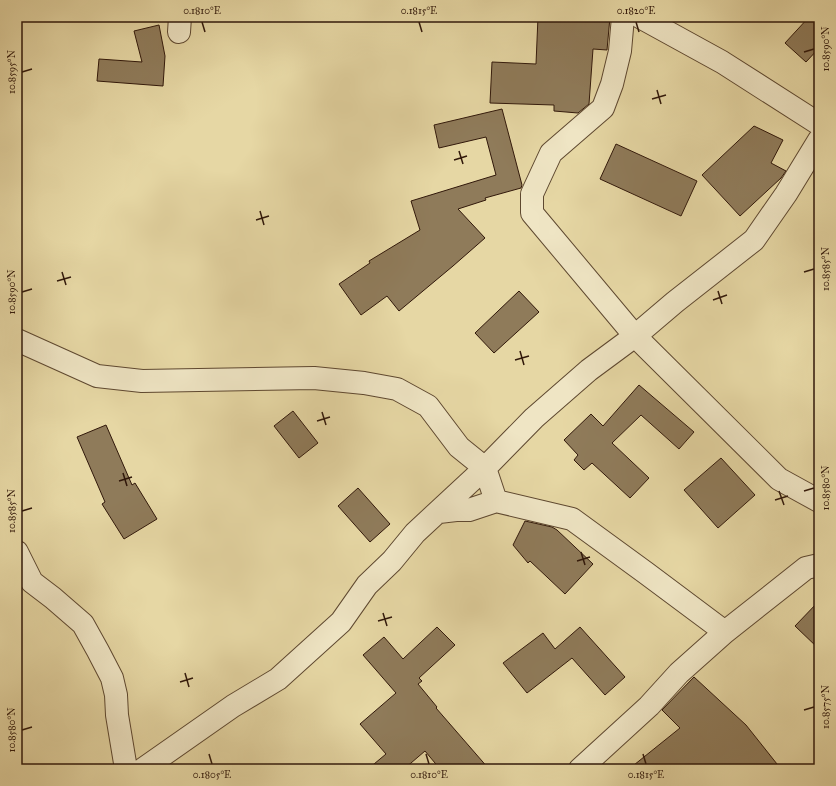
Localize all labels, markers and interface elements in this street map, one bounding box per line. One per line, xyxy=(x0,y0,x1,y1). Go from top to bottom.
text: 0.1810°E xyxy=(183,5,221,17)
text: 0.1815°E xyxy=(401,5,437,17)
text: 0.1820°E xyxy=(617,5,655,17)
text: 10.8590°N xyxy=(820,26,832,72)
text: 10.8595°N xyxy=(6,50,18,94)
text: 10.8585°N xyxy=(820,247,832,291)
text: 10.8590°N xyxy=(6,269,18,315)
text: 10.8580°N xyxy=(820,465,832,511)
text: 10.8585°N xyxy=(6,489,18,533)
text: 10.8575°N xyxy=(820,685,832,729)
text: 10.8580°N xyxy=(6,707,18,753)
text: 0.1805°E xyxy=(193,769,231,781)
text: 0.1810°E xyxy=(410,769,448,781)
text: 0.1815°E xyxy=(628,769,664,781)

